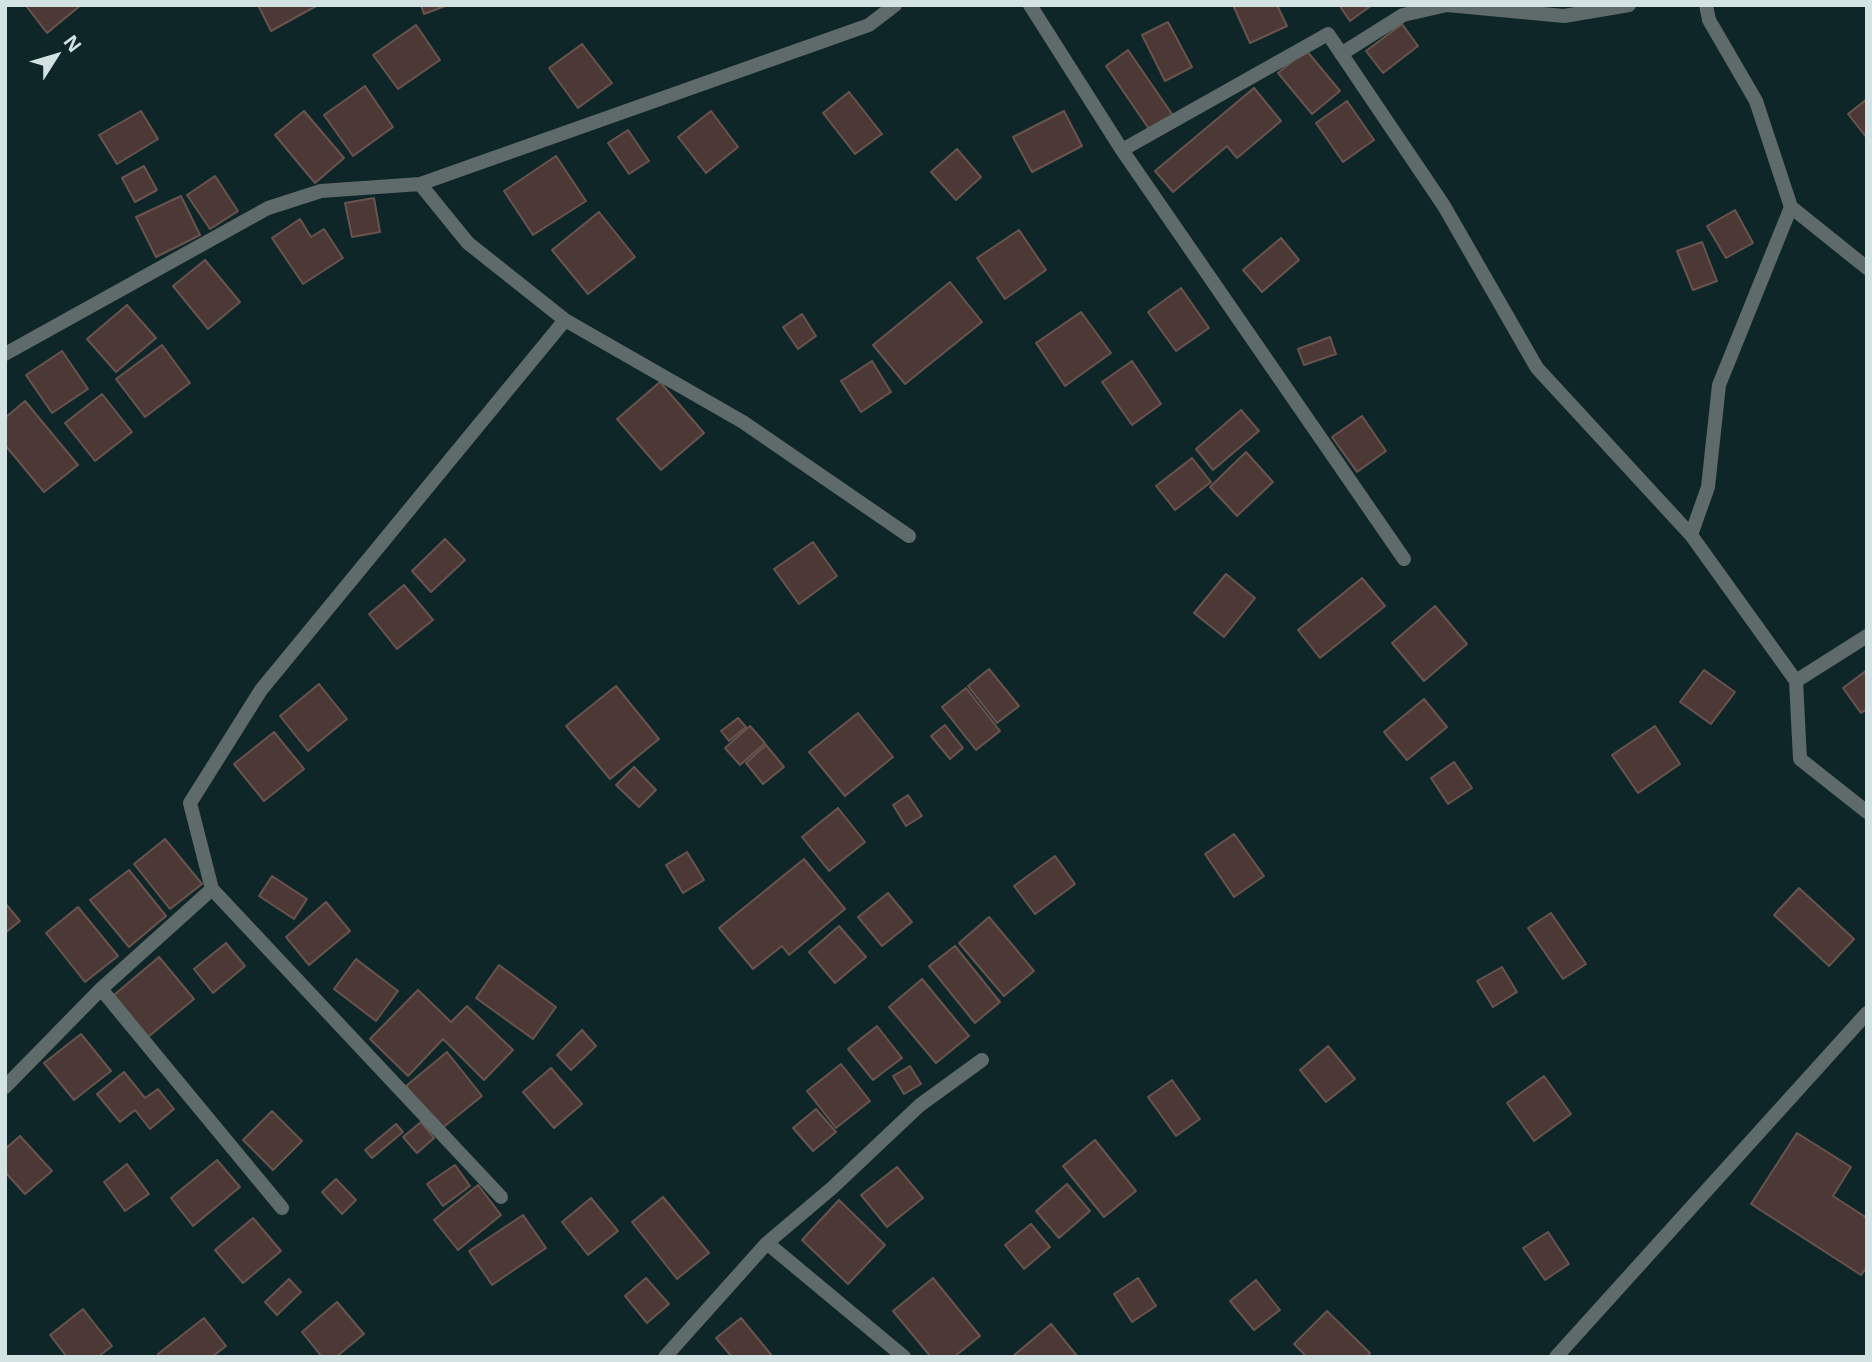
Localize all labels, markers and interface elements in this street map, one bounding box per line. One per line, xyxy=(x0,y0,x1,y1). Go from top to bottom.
north arrow xyxy=(21,21,91,91)
text: N xyxy=(58,29,88,57)

